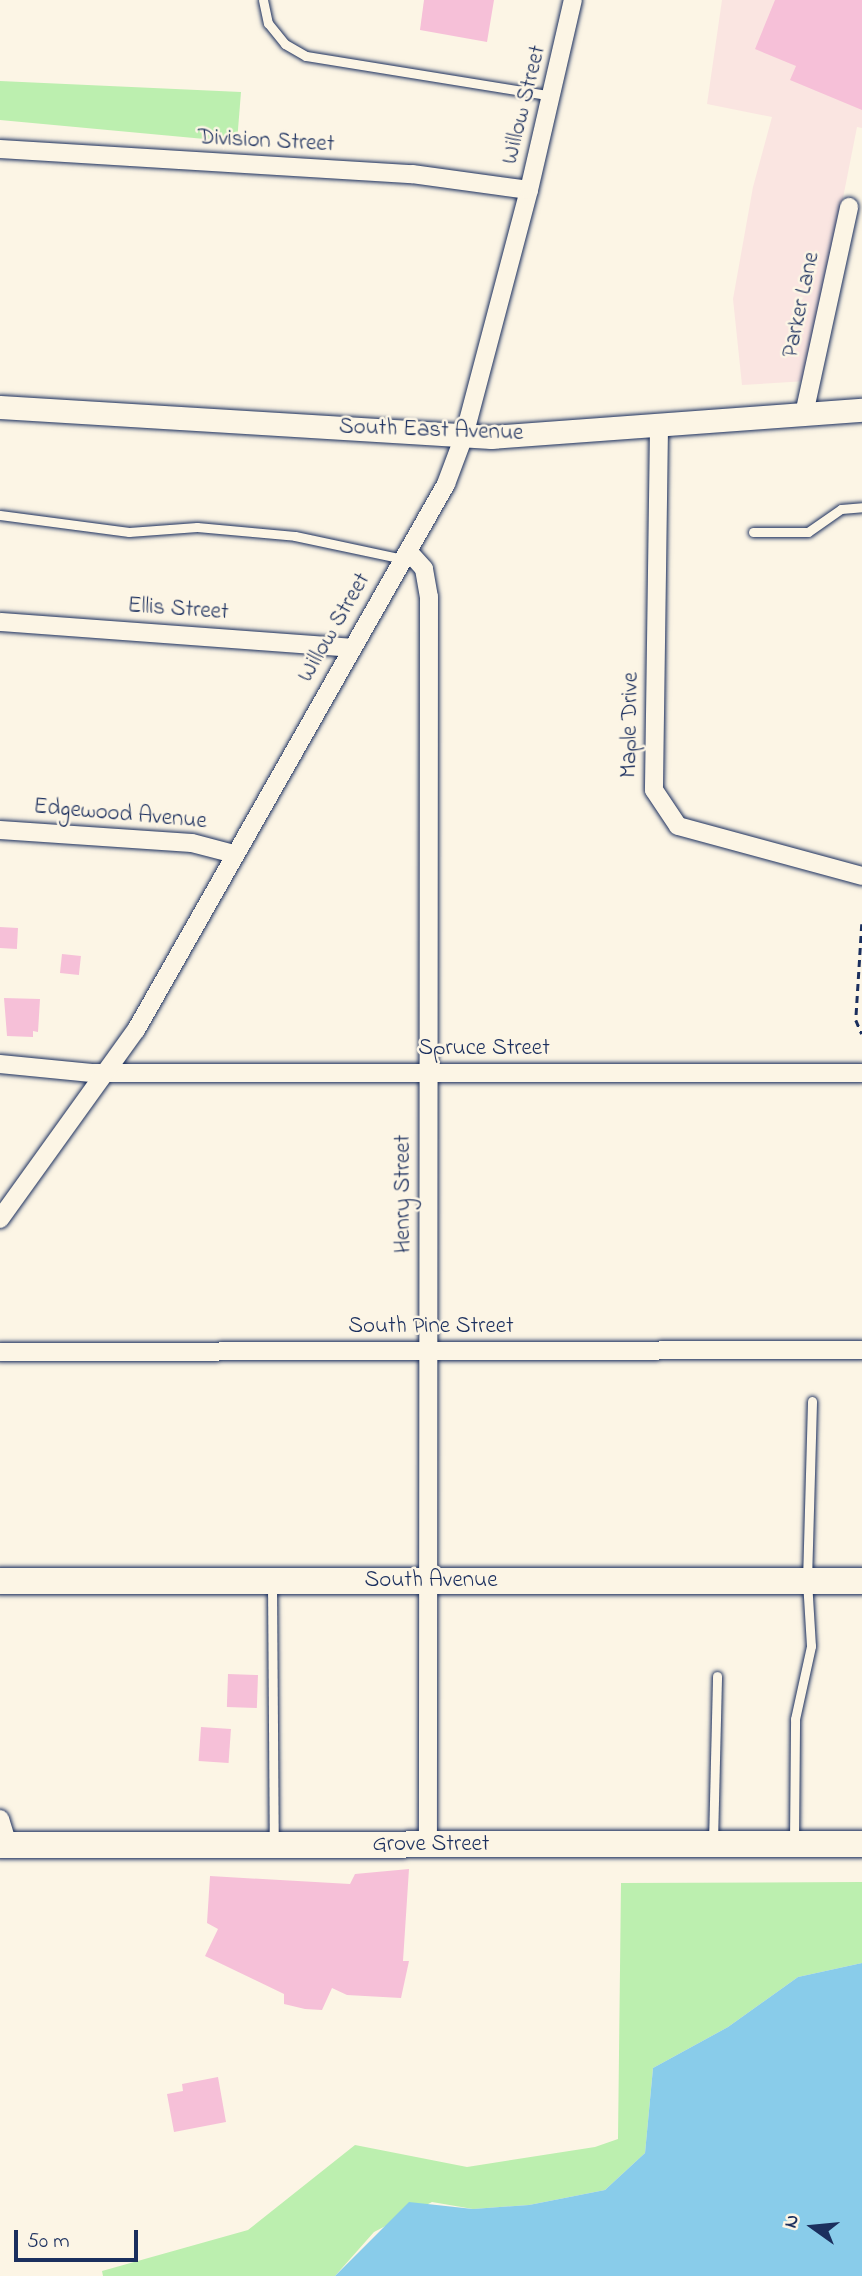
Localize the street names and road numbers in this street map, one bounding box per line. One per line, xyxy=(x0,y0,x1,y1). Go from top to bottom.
street label: Willow Street xyxy=(497,43,553,167)
street label: Division Street xyxy=(197,125,335,159)
street label: Parker Lane xyxy=(777,250,827,360)
street label: South East Avenue xyxy=(338,414,524,448)
street label: Willow Street xyxy=(293,568,377,688)
street label: Ellis Street xyxy=(127,593,229,627)
street label: Maple Drive xyxy=(616,672,646,778)
street label: Edgewood Avenue xyxy=(32,794,208,836)
street label: Spruce Street xyxy=(418,1035,550,1063)
street label: Henry Street xyxy=(390,1135,418,1253)
street label: South Pine Street xyxy=(348,1313,514,1341)
street label: South Avenue xyxy=(365,1567,497,1595)
street label: Grove Street xyxy=(372,1831,490,1859)

